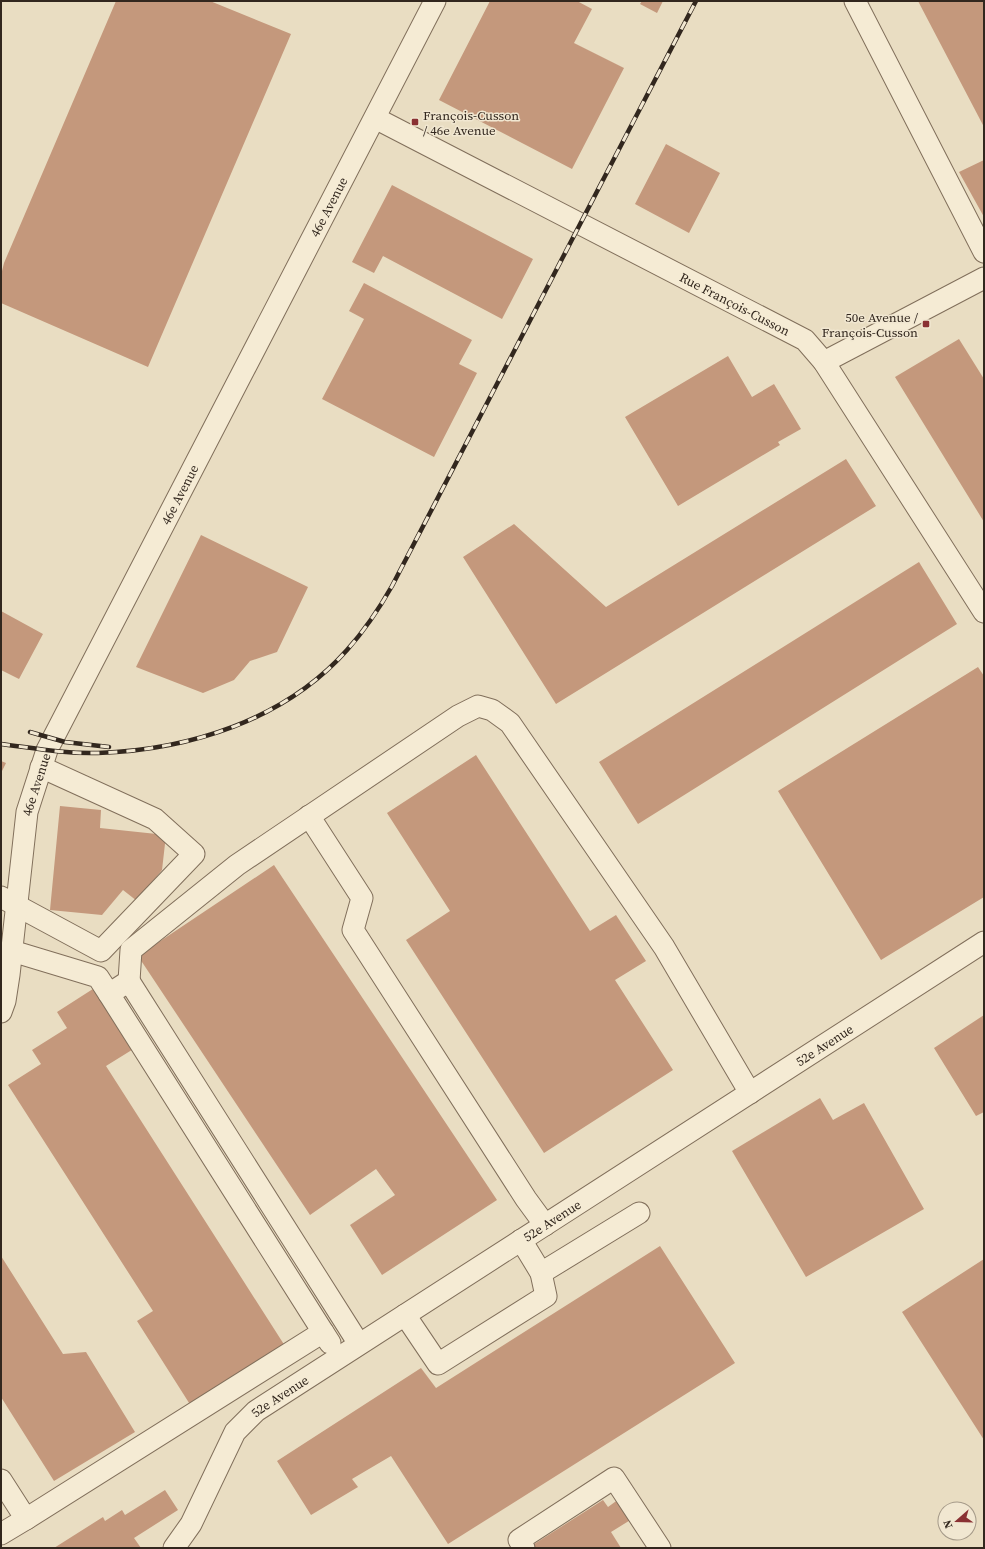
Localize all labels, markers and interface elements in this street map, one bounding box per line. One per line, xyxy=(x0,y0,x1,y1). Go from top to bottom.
place label: François-Cusson / 46e Avenue xyxy=(423,107,519,139)
marker: François-Cusson / 46e Avenue xyxy=(410,117,420,127)
street label: 46e Avenue xyxy=(306,173,351,240)
street label: Rue François-Cusson xyxy=(677,268,793,339)
place label: 50e Avenue / François-Cusson xyxy=(822,309,919,341)
marker: 50e Avenue / François-Cusson xyxy=(921,319,931,329)
street label: 46e Avenue xyxy=(157,461,202,527)
street label: 46e Avenue xyxy=(18,750,54,817)
street label: 52e Avenue xyxy=(792,1020,857,1070)
street label: 52e Avenue xyxy=(520,1195,584,1245)
street label: 52e Avenue xyxy=(247,1371,312,1420)
north arrow xyxy=(937,1501,977,1541)
text: N xyxy=(940,1518,956,1531)

